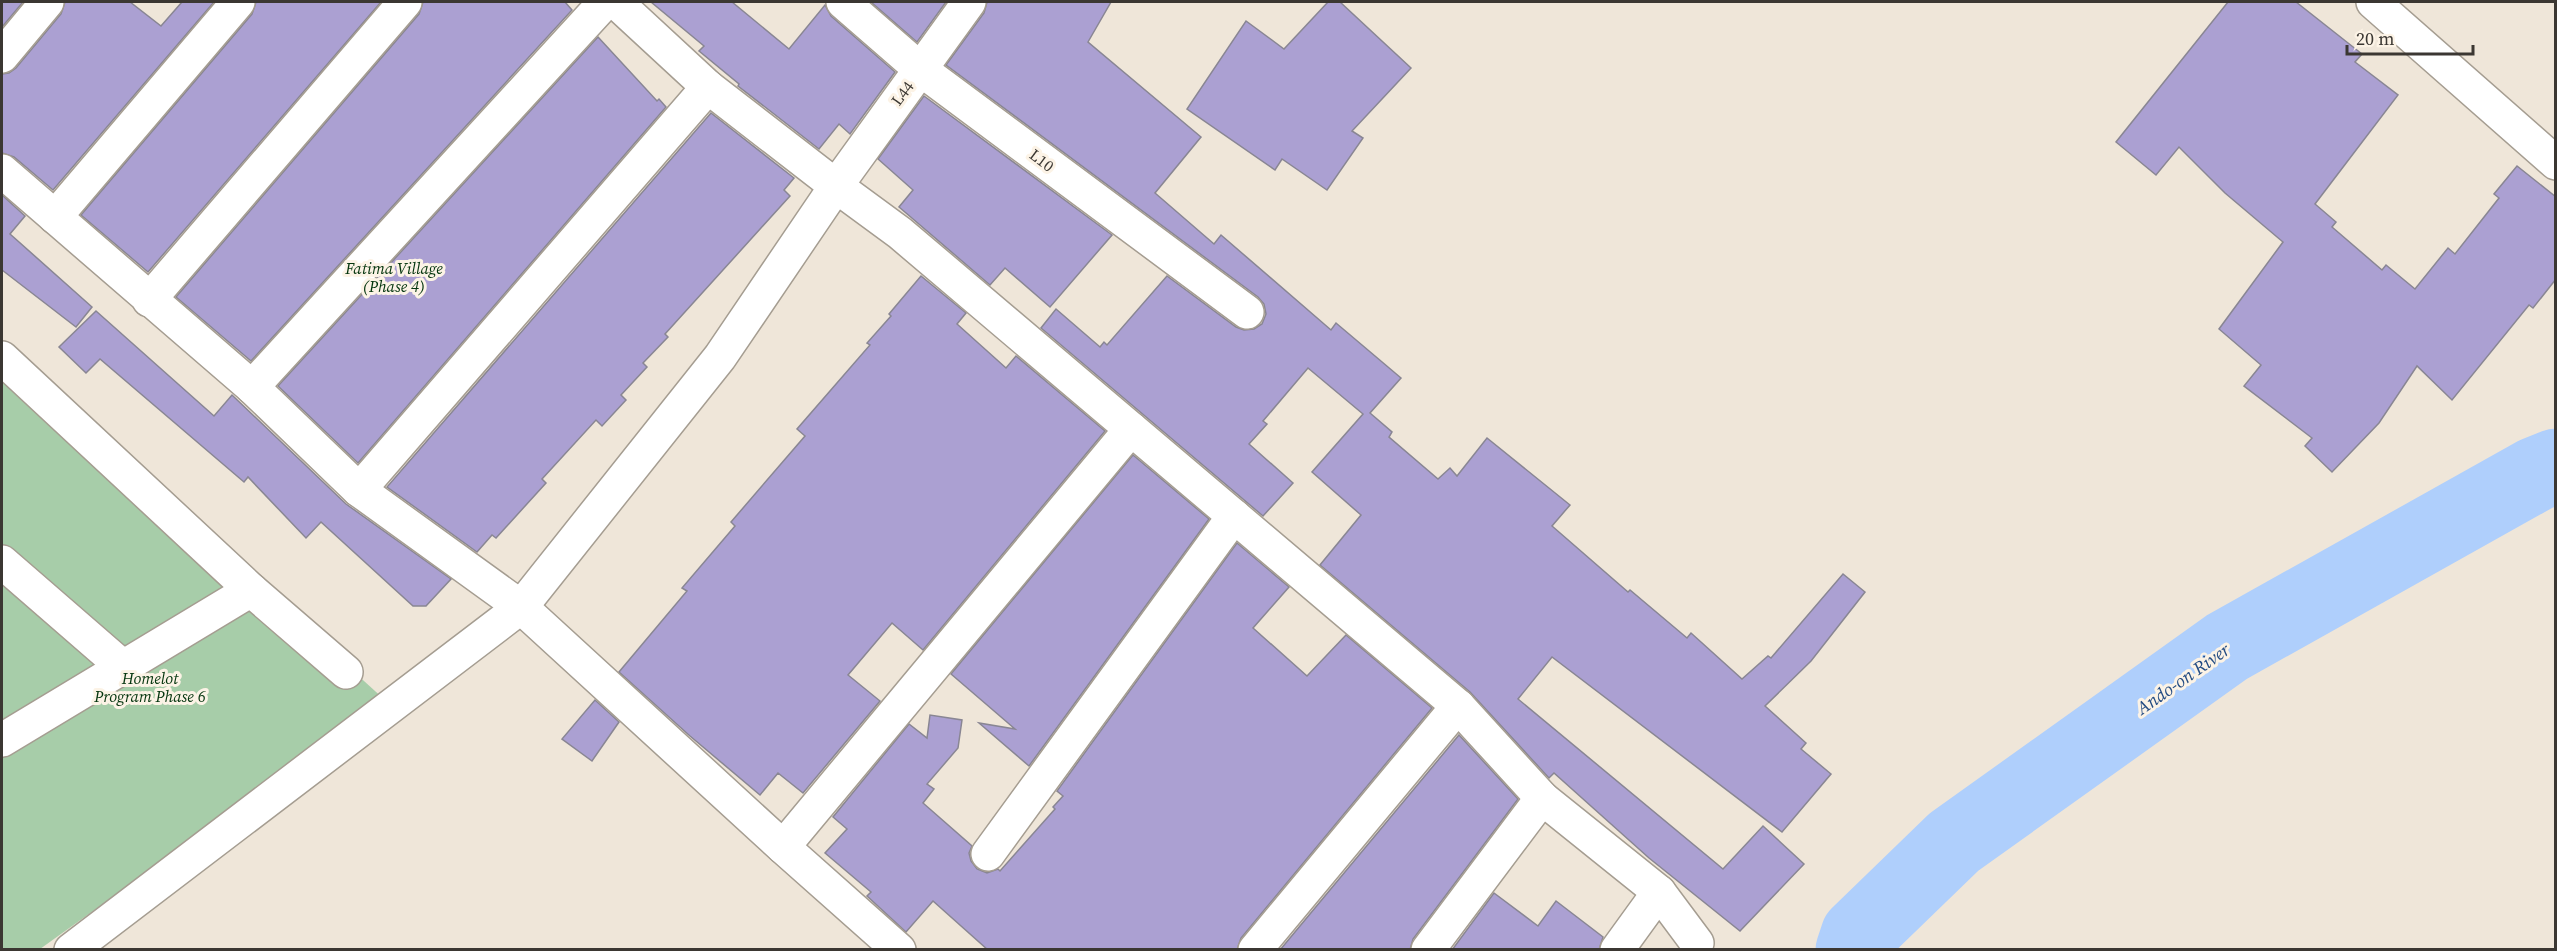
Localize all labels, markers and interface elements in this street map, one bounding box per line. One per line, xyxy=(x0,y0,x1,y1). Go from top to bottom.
scale bar xyxy=(2347,18,2473,56)
text: 20 m xyxy=(2356,26,2394,51)
street label: L44 xyxy=(886,76,918,110)
street label: L10 xyxy=(1025,144,1059,176)
park label: Fatima Village (Phase 4) xyxy=(344,257,443,297)
water label: Ando-on River xyxy=(2130,637,2235,721)
park label: Homelot Program Phase 6 xyxy=(93,667,207,707)

